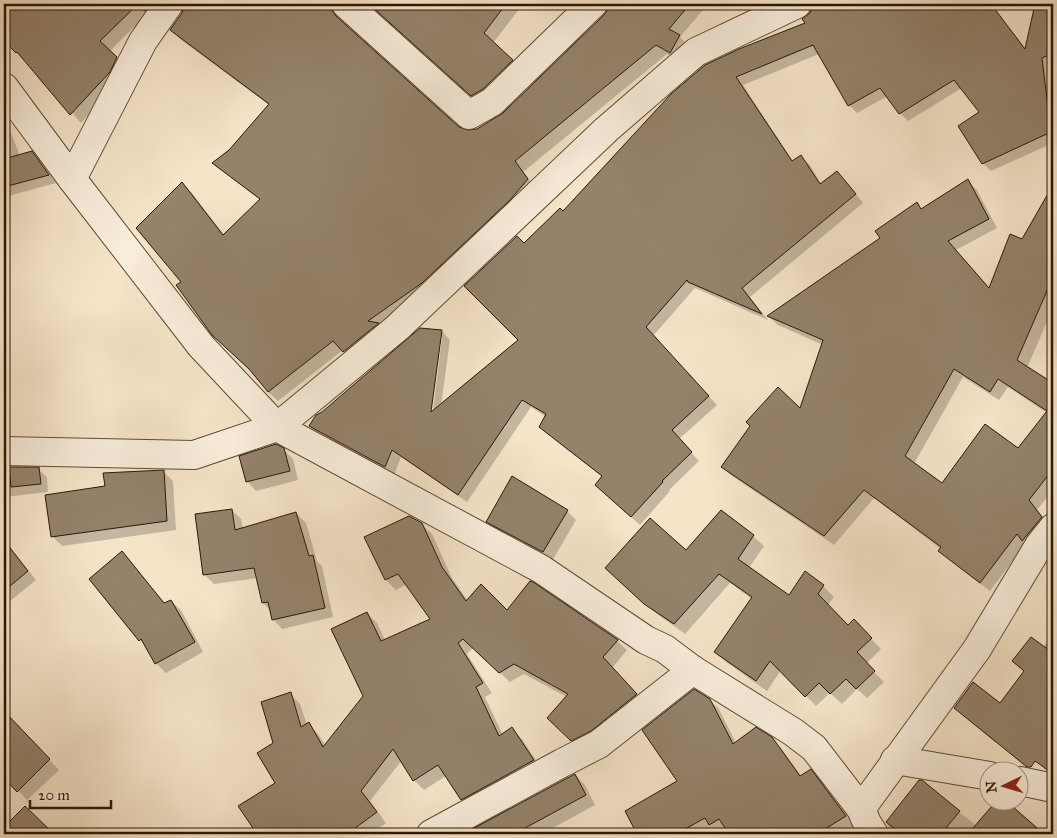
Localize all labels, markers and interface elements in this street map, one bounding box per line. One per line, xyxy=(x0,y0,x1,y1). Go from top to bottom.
north arrow xyxy=(980,760,1030,810)
scale bar xyxy=(30,778,111,810)
text: N xyxy=(983,780,1001,794)
text: 20 m xyxy=(38,786,70,804)

